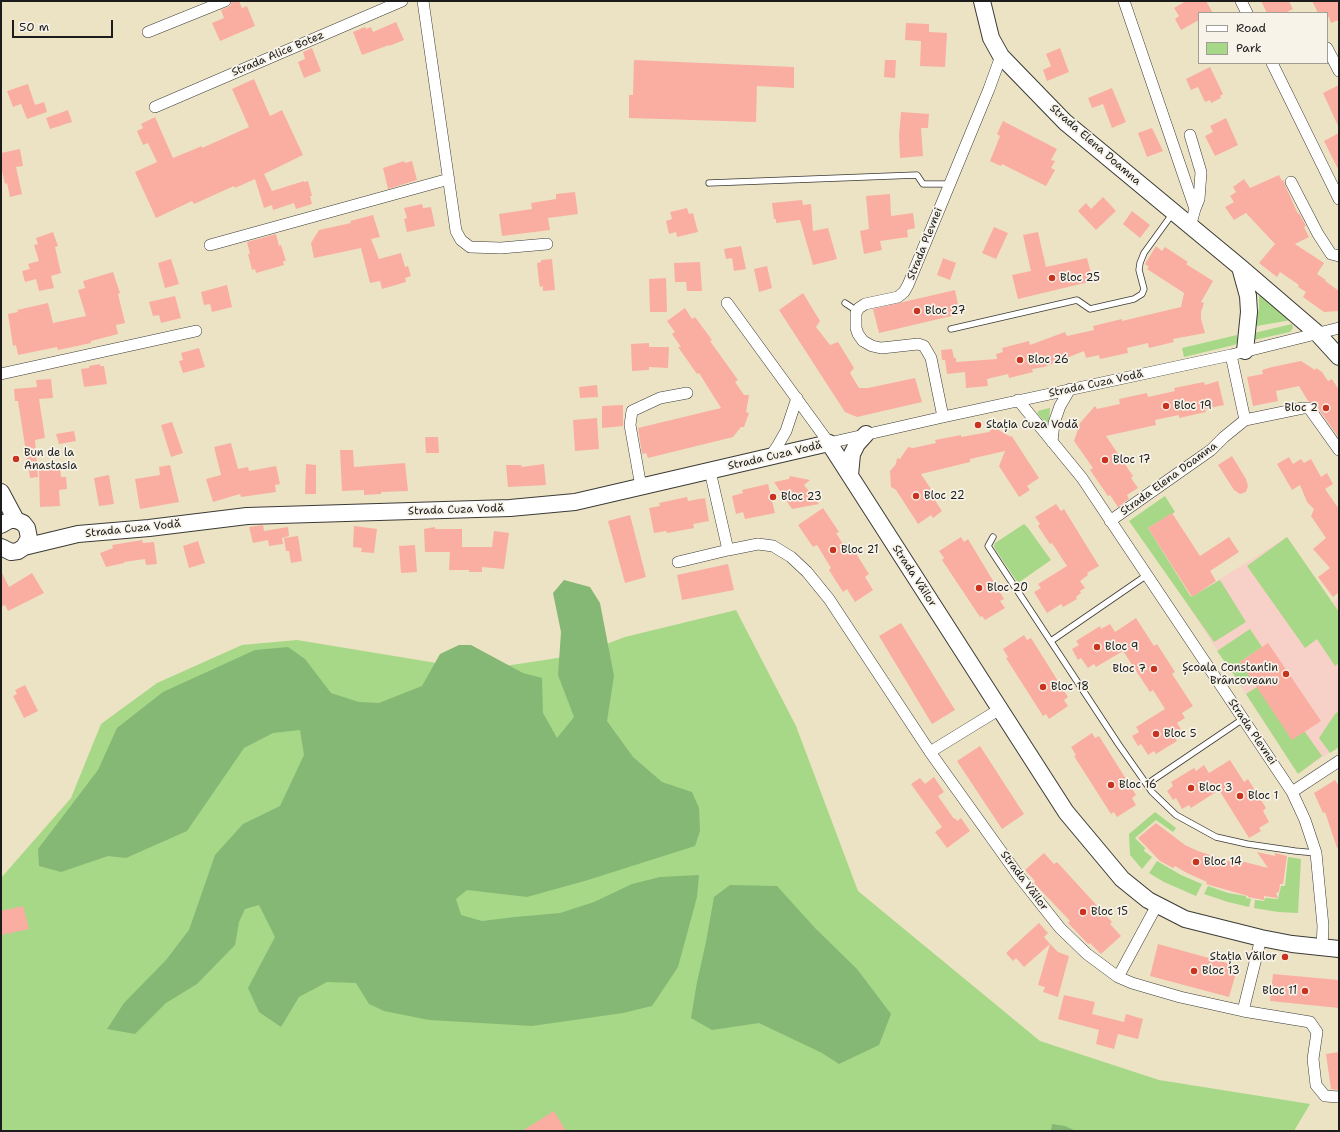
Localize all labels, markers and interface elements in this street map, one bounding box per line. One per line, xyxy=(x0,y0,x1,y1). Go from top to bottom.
scale bar xyxy=(14,12,115,38)
legend xyxy=(1198,12,1328,64)
text: 50 m xyxy=(19,19,49,35)
text: Road xyxy=(1236,20,1266,36)
street label: Strada Alice Botez xyxy=(230,29,326,79)
text: Park xyxy=(1236,40,1262,56)
street label: Strada Elena Doamna xyxy=(1047,102,1143,188)
street label: Strada Plevnei xyxy=(904,206,946,282)
place label: Bloc 25 xyxy=(1060,271,1100,285)
marker: Bloc 25 xyxy=(1047,273,1057,283)
place label: Bloc 27 xyxy=(925,304,965,318)
marker: Bloc 27 xyxy=(912,306,922,316)
place label: Bloc 26 xyxy=(1028,353,1069,367)
marker: Bloc 26 xyxy=(1015,355,1025,365)
street label: Strada Cuza Vodă xyxy=(1048,368,1144,400)
place label: Bloc 19 xyxy=(1174,399,1212,413)
marker: Bloc 19 xyxy=(1161,401,1171,411)
place label: Bloc 2 xyxy=(1284,401,1318,415)
marker: Bloc 2 xyxy=(1321,403,1331,413)
place label: Stația Cuza Vodă xyxy=(986,418,1078,432)
marker: Stația Cuza Vodă xyxy=(973,420,983,430)
street label: Strada Cuza Vodă xyxy=(727,439,823,473)
street label: Strada Elena Doamna xyxy=(1118,439,1220,519)
place label: Bun de la Anastasia xyxy=(24,446,77,472)
place label: Bloc 17 xyxy=(1113,453,1151,467)
marker: Bun de la Anastasia xyxy=(11,454,21,464)
marker: Bloc 17 xyxy=(1100,455,1110,465)
place label: Bloc 22 xyxy=(924,489,965,503)
place label: Bloc 23 xyxy=(781,490,822,504)
marker: Bloc 22 xyxy=(911,491,921,501)
marker: Bloc 23 xyxy=(768,492,778,502)
street label: Strada Cuza Vodă xyxy=(408,502,504,518)
street label: Strada Cuza Vodă xyxy=(85,517,181,541)
place label: Bloc 21 xyxy=(841,543,879,557)
street label: Strada Văilor xyxy=(889,543,939,609)
marker: Bloc 21 xyxy=(828,545,838,555)
place label: Bloc 20 xyxy=(987,581,1028,595)
marker: Bloc 20 xyxy=(974,583,984,593)
place label: Bloc 9 xyxy=(1105,640,1139,654)
marker: Bloc 9 xyxy=(1092,642,1102,652)
place label: Școala Constantin Brâncoveanu xyxy=(1182,661,1278,687)
place label: Bloc 7 xyxy=(1112,662,1146,676)
marker: Bloc 7 xyxy=(1149,664,1159,674)
marker: Școala Constantin Brâncoveanu xyxy=(1281,669,1291,679)
place label: Bloc 18 xyxy=(1051,680,1089,694)
marker: Bloc 18 xyxy=(1038,682,1048,692)
street label: Strada Plevnei xyxy=(1225,696,1279,768)
place label: Bloc 5 xyxy=(1164,727,1197,741)
marker: Bloc 5 xyxy=(1151,729,1161,739)
place label: Bloc 16 xyxy=(1119,778,1157,792)
marker: Bloc 16 xyxy=(1106,780,1116,790)
place label: Bloc 3 xyxy=(1199,781,1233,795)
marker: Bloc 3 xyxy=(1186,783,1196,793)
place label: Bloc 1 xyxy=(1248,789,1278,803)
marker: Bloc 1 xyxy=(1235,791,1245,801)
street label: Strada Văilor xyxy=(997,849,1051,913)
place label: Bloc 14 xyxy=(1204,855,1242,869)
marker: Bloc 14 xyxy=(1191,857,1201,867)
place label: Bloc 15 xyxy=(1091,905,1128,919)
marker: Bloc 15 xyxy=(1078,907,1088,917)
place label: Stația Văilor xyxy=(1210,950,1277,964)
marker: Stația Văilor xyxy=(1280,952,1290,962)
place label: Bloc 13 xyxy=(1202,964,1240,978)
marker: Bloc 13 xyxy=(1189,966,1199,976)
place label: Bloc 11 xyxy=(1262,984,1297,998)
marker: Bloc 11 xyxy=(1300,986,1310,996)

